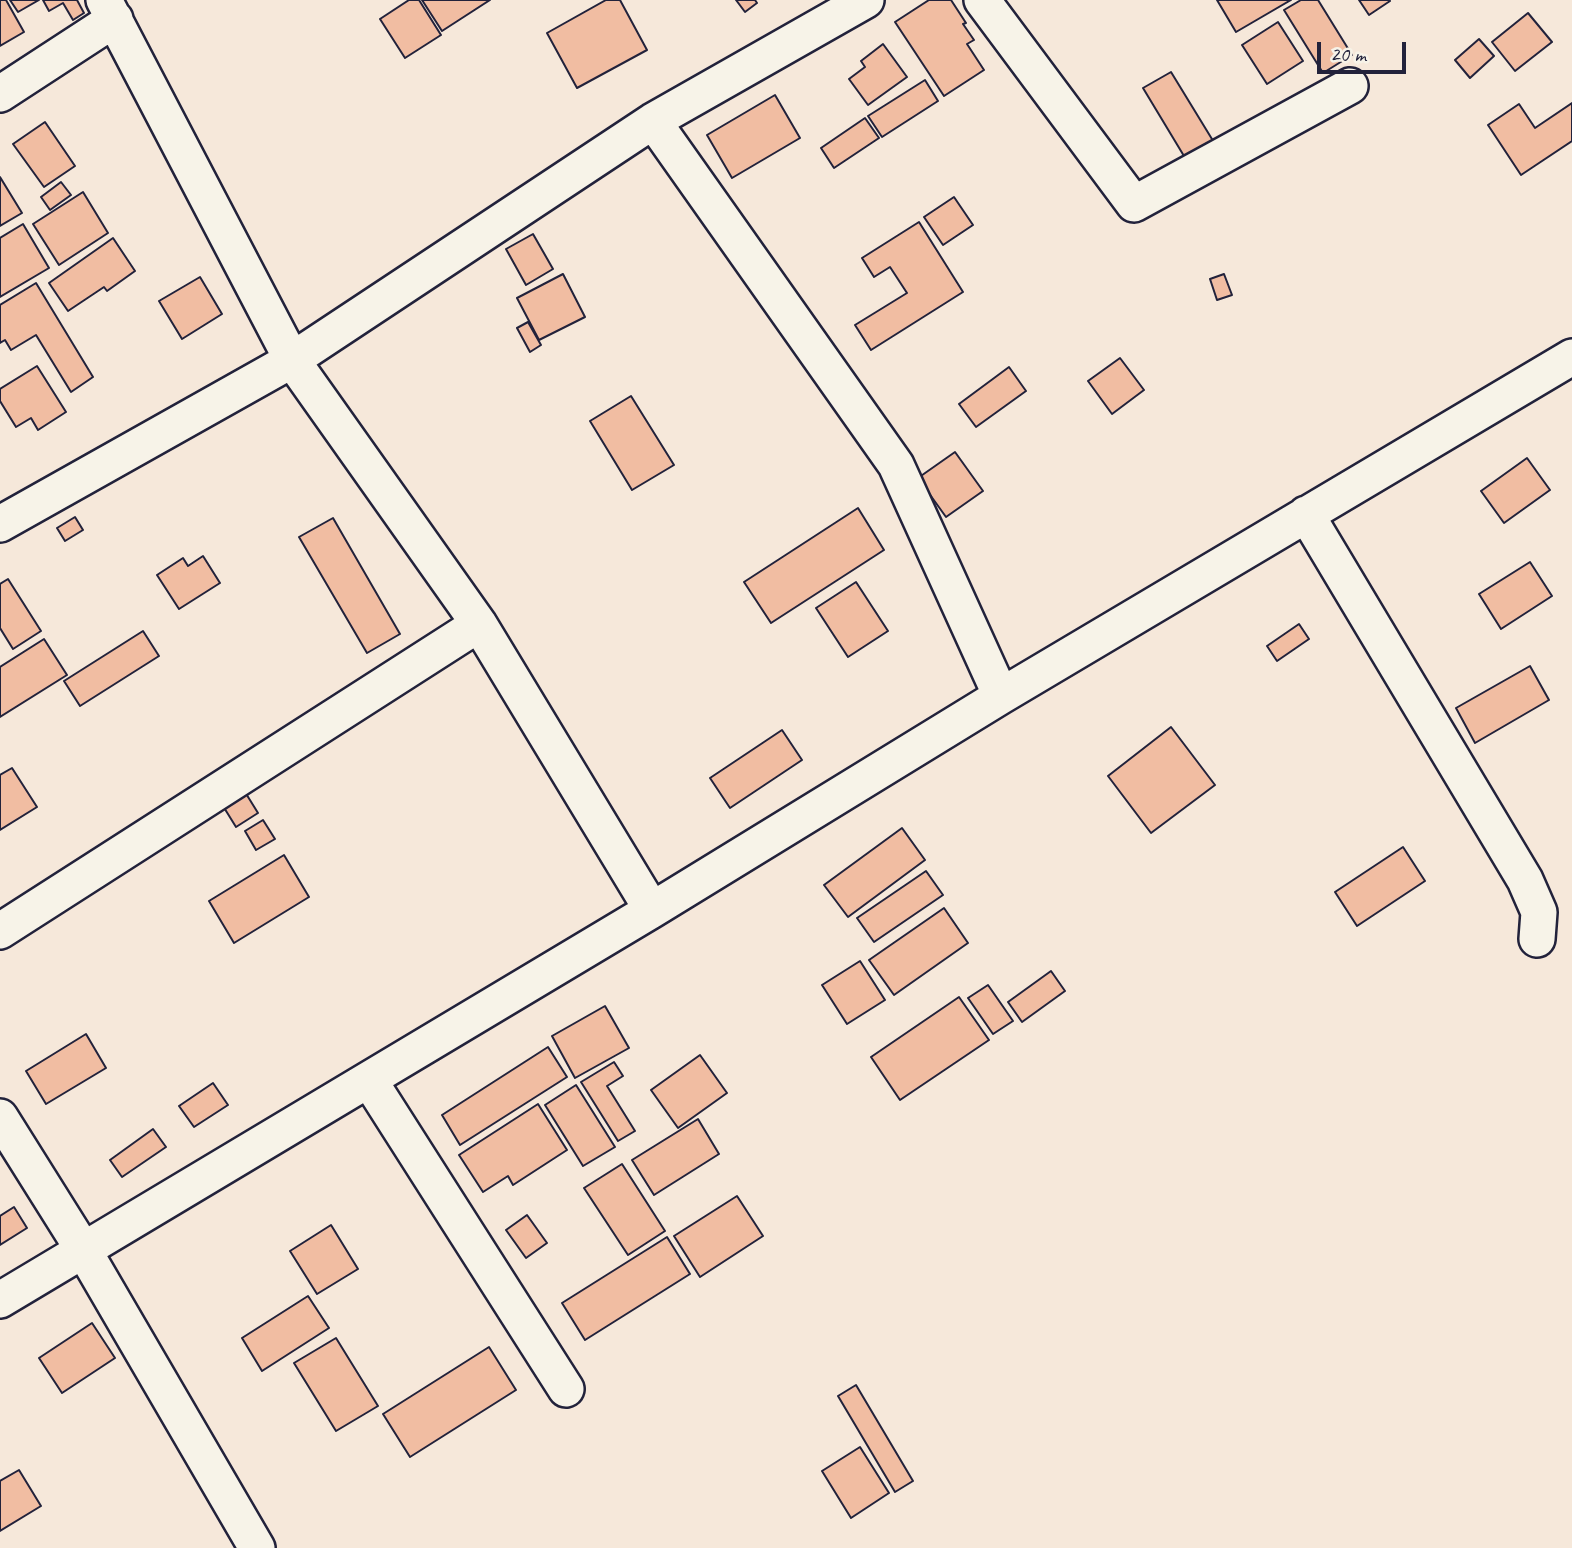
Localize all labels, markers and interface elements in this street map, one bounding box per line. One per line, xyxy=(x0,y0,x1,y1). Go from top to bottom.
scale bar xyxy=(1320,28,1409,72)
text: 20 m xyxy=(1330,41,1366,67)

